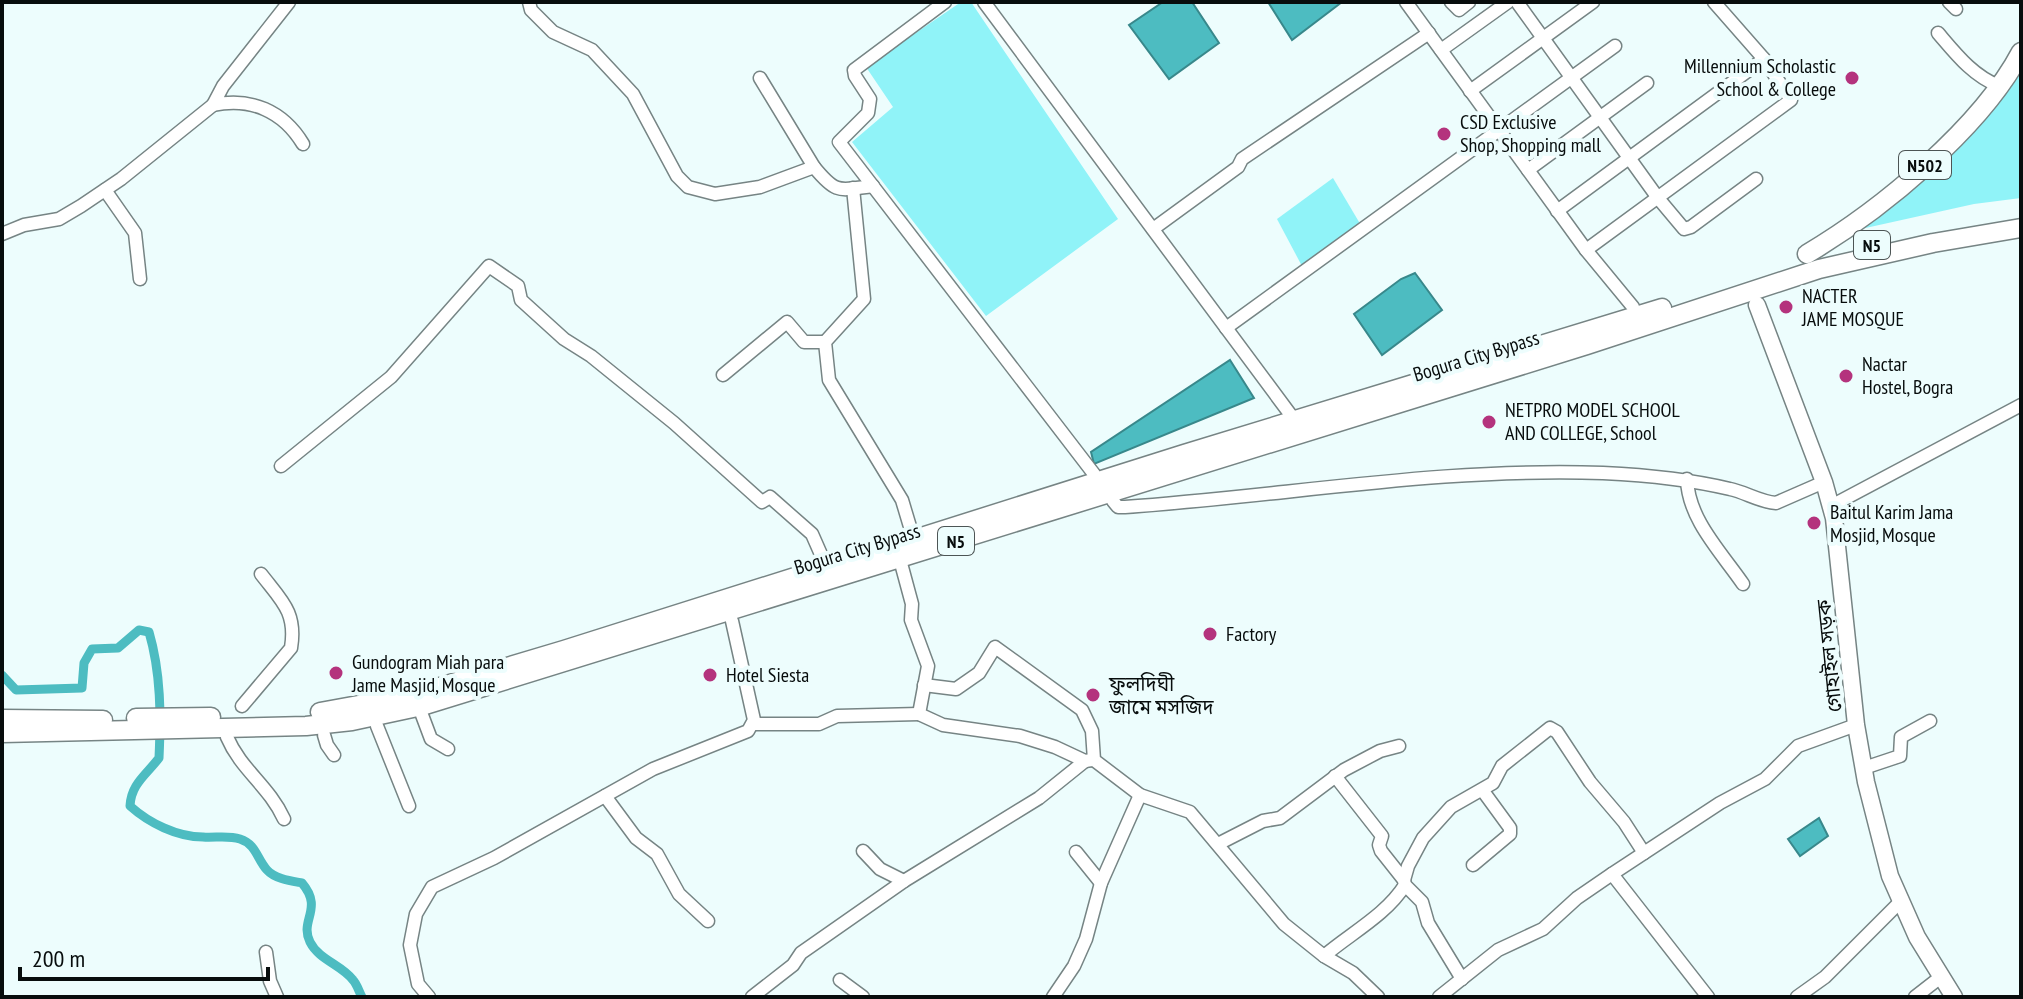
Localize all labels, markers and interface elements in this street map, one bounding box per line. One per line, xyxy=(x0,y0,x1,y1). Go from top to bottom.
place label: Millennium Scholastic School & College xyxy=(1684,53,1836,102)
marker: Millennium Scholastic School & College xyxy=(1843,69,1861,87)
place label: CSD Exclusive Shop, Shopping mall xyxy=(1460,109,1601,158)
marker: CSD Exclusive Shop, Shopping mall xyxy=(1435,125,1453,143)
road number: N502 xyxy=(1899,151,1951,179)
road number: N5 xyxy=(1854,231,1890,259)
place label: NACTER JAME MOSQUE xyxy=(1801,283,1904,332)
marker: NACTER JAME MOSQUE xyxy=(1777,298,1795,316)
street label: Bogura City Bypass xyxy=(1410,324,1542,387)
place label: Nactar Hostel, Bogra xyxy=(1862,351,1953,400)
marker: Nactar Hostel, Bogra xyxy=(1837,367,1855,385)
place label: NETPRO MODEL SCHOOL AND COLLEGE, School xyxy=(1505,397,1681,446)
marker: NETPRO MODEL SCHOOL AND COLLEGE, School xyxy=(1480,413,1498,431)
place label: Baitul Karim Jama Mosjid, Mosque xyxy=(1830,499,1953,548)
marker: Baitul Karim Jama Mosjid, Mosque xyxy=(1805,514,1823,532)
street label: Bogura City Bypass xyxy=(791,517,923,580)
road number: N5 xyxy=(938,527,974,555)
street label: গোহাইল সড়ক xyxy=(1810,598,1848,714)
place label: Factory xyxy=(1226,621,1277,647)
marker: Factory xyxy=(1201,625,1219,643)
place label: Gundogram Miah para Jame Masjid, Mosque xyxy=(351,649,504,698)
place label: Hotel Siesta xyxy=(726,662,809,688)
marker: Gundogram Miah para Jame Masjid, Mosque xyxy=(327,664,345,682)
marker: Hotel Siesta xyxy=(701,666,719,684)
place label: ফুলদিঘী জামে মসজিদ xyxy=(1108,671,1215,720)
marker: ফুলদিঘী জামে মসজিদ xyxy=(1084,686,1102,704)
scale bar xyxy=(20,931,268,981)
text: 200 m xyxy=(32,943,85,974)

